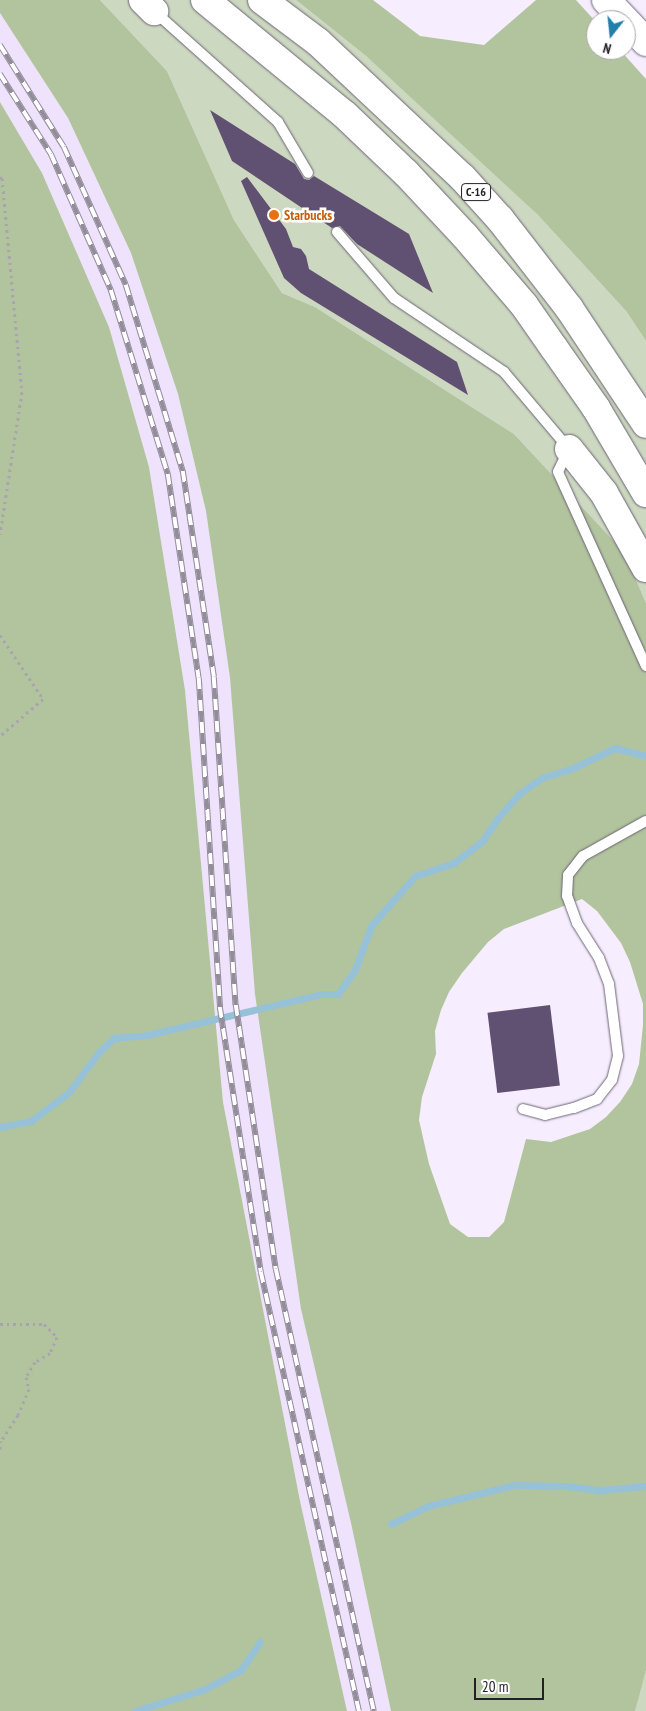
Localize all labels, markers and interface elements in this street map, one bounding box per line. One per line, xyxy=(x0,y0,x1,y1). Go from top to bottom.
north arrow xyxy=(586,10,636,60)
text: N xyxy=(601,39,613,58)
road number: C-16 xyxy=(461,182,491,202)
place label: Starbucks xyxy=(284,207,332,223)
marker: Starbucks xyxy=(268,209,280,221)
scale bar xyxy=(476,1668,546,1700)
text: 20 m xyxy=(482,1677,508,1696)

